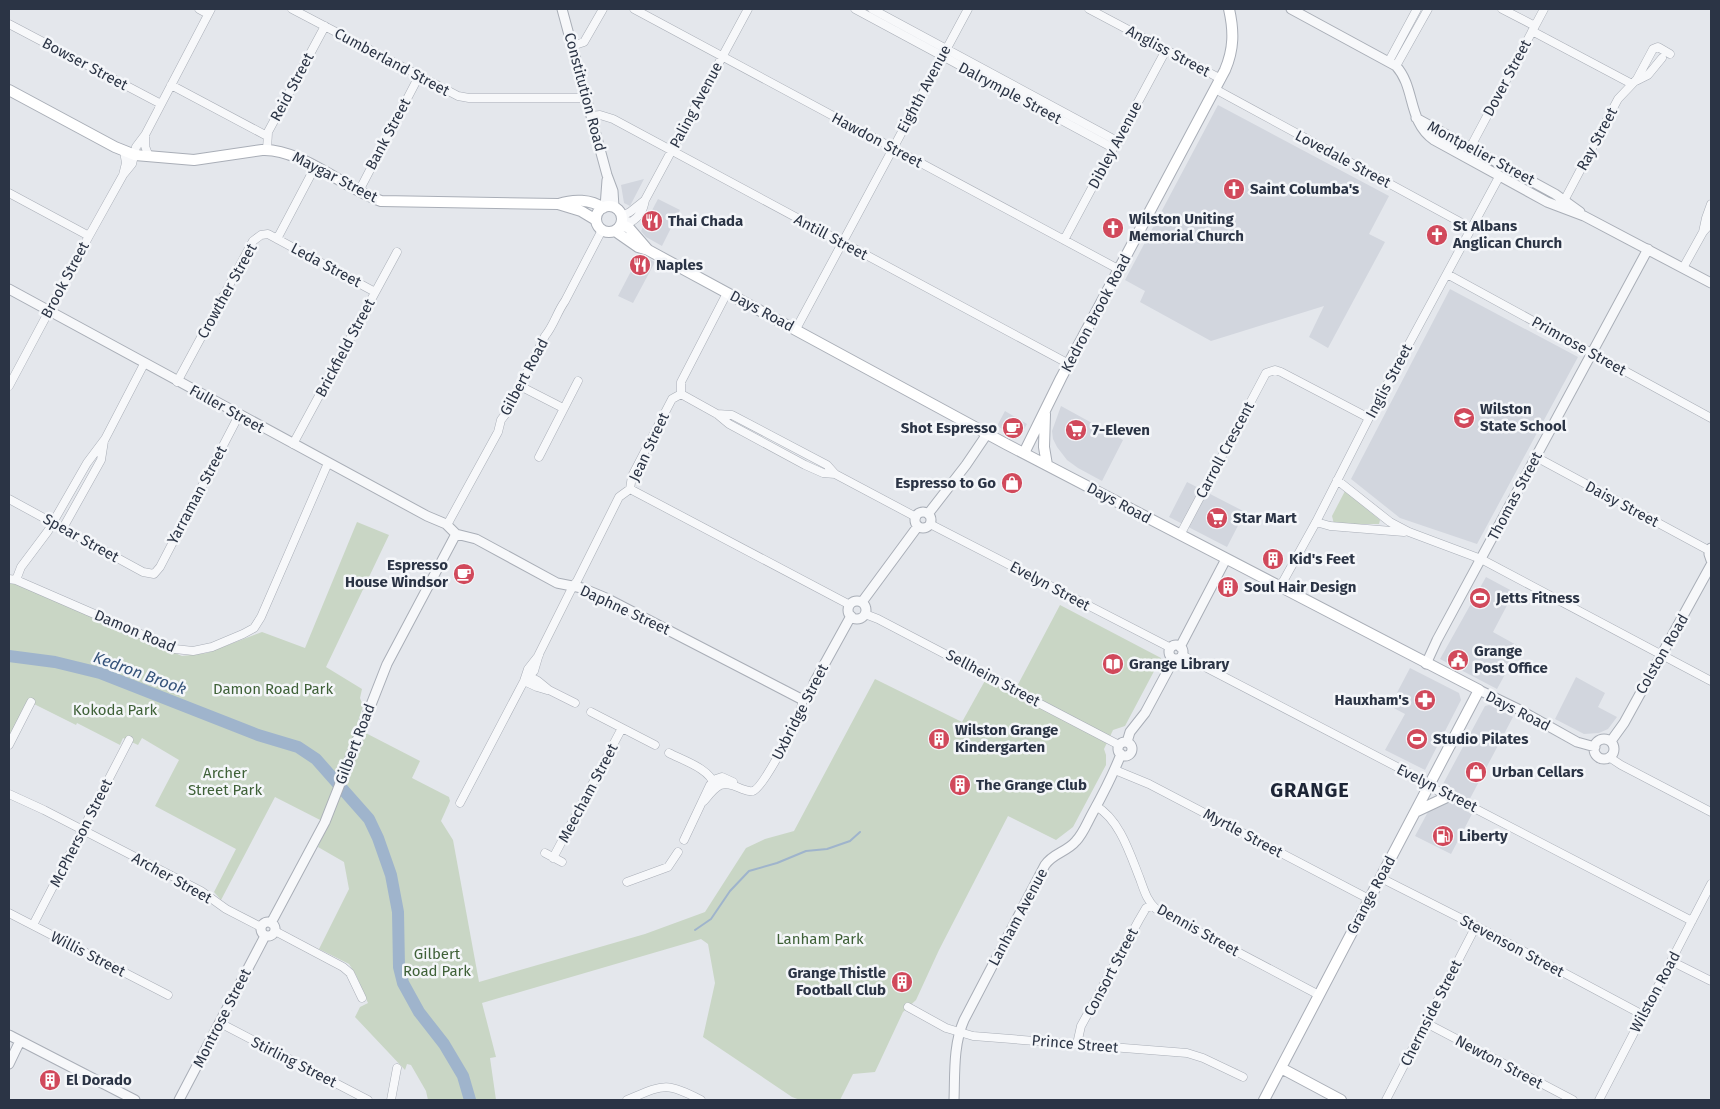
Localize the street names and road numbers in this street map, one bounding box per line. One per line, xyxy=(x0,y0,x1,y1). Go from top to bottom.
street label: Angliss Street xyxy=(1123,21,1214,81)
street label: Cumberland Street xyxy=(331,24,453,100)
street label: Constitution Road xyxy=(560,31,610,153)
street label: Bowser Street xyxy=(39,34,131,94)
street label: Dover Street xyxy=(1479,36,1535,119)
street label: Eighth Avenue xyxy=(893,42,955,136)
street label: Reid Street xyxy=(266,49,318,124)
street label: Dalrymple Street xyxy=(955,58,1065,128)
street label: Paling Avenue xyxy=(666,59,726,151)
street label: Bank Street xyxy=(362,95,415,173)
street label: Dibley Avenue xyxy=(1084,98,1146,192)
street label: Ray Street xyxy=(1573,104,1621,174)
street label: Hawdon Street xyxy=(829,109,926,172)
street label: Montpelier Street xyxy=(1424,117,1538,189)
street label: Lovedale Street xyxy=(1292,126,1394,192)
street label: Maygar Street xyxy=(289,148,381,206)
street label: Antill Street xyxy=(791,210,871,264)
street label: Brook Street xyxy=(37,238,93,321)
street label: Leda Street xyxy=(288,239,365,291)
street label: Crowther Street xyxy=(193,240,261,342)
street label: Kedron Brook Road xyxy=(1057,251,1135,375)
street label: Days Road xyxy=(727,287,797,335)
street label: Brickfield Street xyxy=(312,295,379,400)
street label: Primrose Street xyxy=(1529,313,1630,380)
street label: Gilbert Road xyxy=(496,335,552,419)
street label: Inglis Street xyxy=(1362,340,1416,421)
street label: Fuller Street xyxy=(186,381,268,437)
street label: Carroll Crescent xyxy=(1192,398,1258,501)
street label: Jean Street xyxy=(625,409,673,484)
street label: Yarraman Street xyxy=(163,442,231,547)
street label: Thomas Street xyxy=(1484,448,1546,543)
street label: Daisy Street xyxy=(1582,477,1662,531)
street label: Days Road xyxy=(1084,479,1154,527)
street label: Spear Street xyxy=(40,510,122,566)
street label: Evelyn Street xyxy=(1007,557,1094,615)
street label: Daphne Street xyxy=(577,581,673,639)
street label: Damon Road xyxy=(92,606,178,656)
street label: Colston Road xyxy=(1632,611,1692,697)
street label: Sellheim Street xyxy=(943,646,1044,711)
street label: Uxbridge Street xyxy=(768,660,832,763)
street label: Days Road xyxy=(1483,687,1553,735)
street label: Gilbert Road xyxy=(331,701,379,787)
street label: Meecham Street xyxy=(554,740,622,846)
street label: Evelyn Street xyxy=(1394,760,1481,816)
street label: McPherson Street xyxy=(46,775,116,890)
street label: Myrtle Street xyxy=(1200,805,1286,862)
street label: Archer Street xyxy=(129,849,216,908)
street label: Grange Road xyxy=(1343,853,1399,937)
street label: Lanham Avenue xyxy=(985,865,1051,969)
street label: Dennis Street xyxy=(1154,900,1243,960)
street label: Stevenson Street xyxy=(1457,911,1568,981)
street label: Consort Street xyxy=(1080,924,1142,1019)
street label: Willis Street xyxy=(48,928,129,981)
street label: Wilston Road xyxy=(1626,948,1684,1036)
street label: Chermside Street xyxy=(1396,956,1466,1069)
street label: Montrose Street xyxy=(189,965,255,1070)
street label: Prince Street xyxy=(1031,1031,1120,1057)
street label: Newton Street xyxy=(1452,1031,1546,1093)
street label: Stirling Street xyxy=(248,1033,340,1092)

